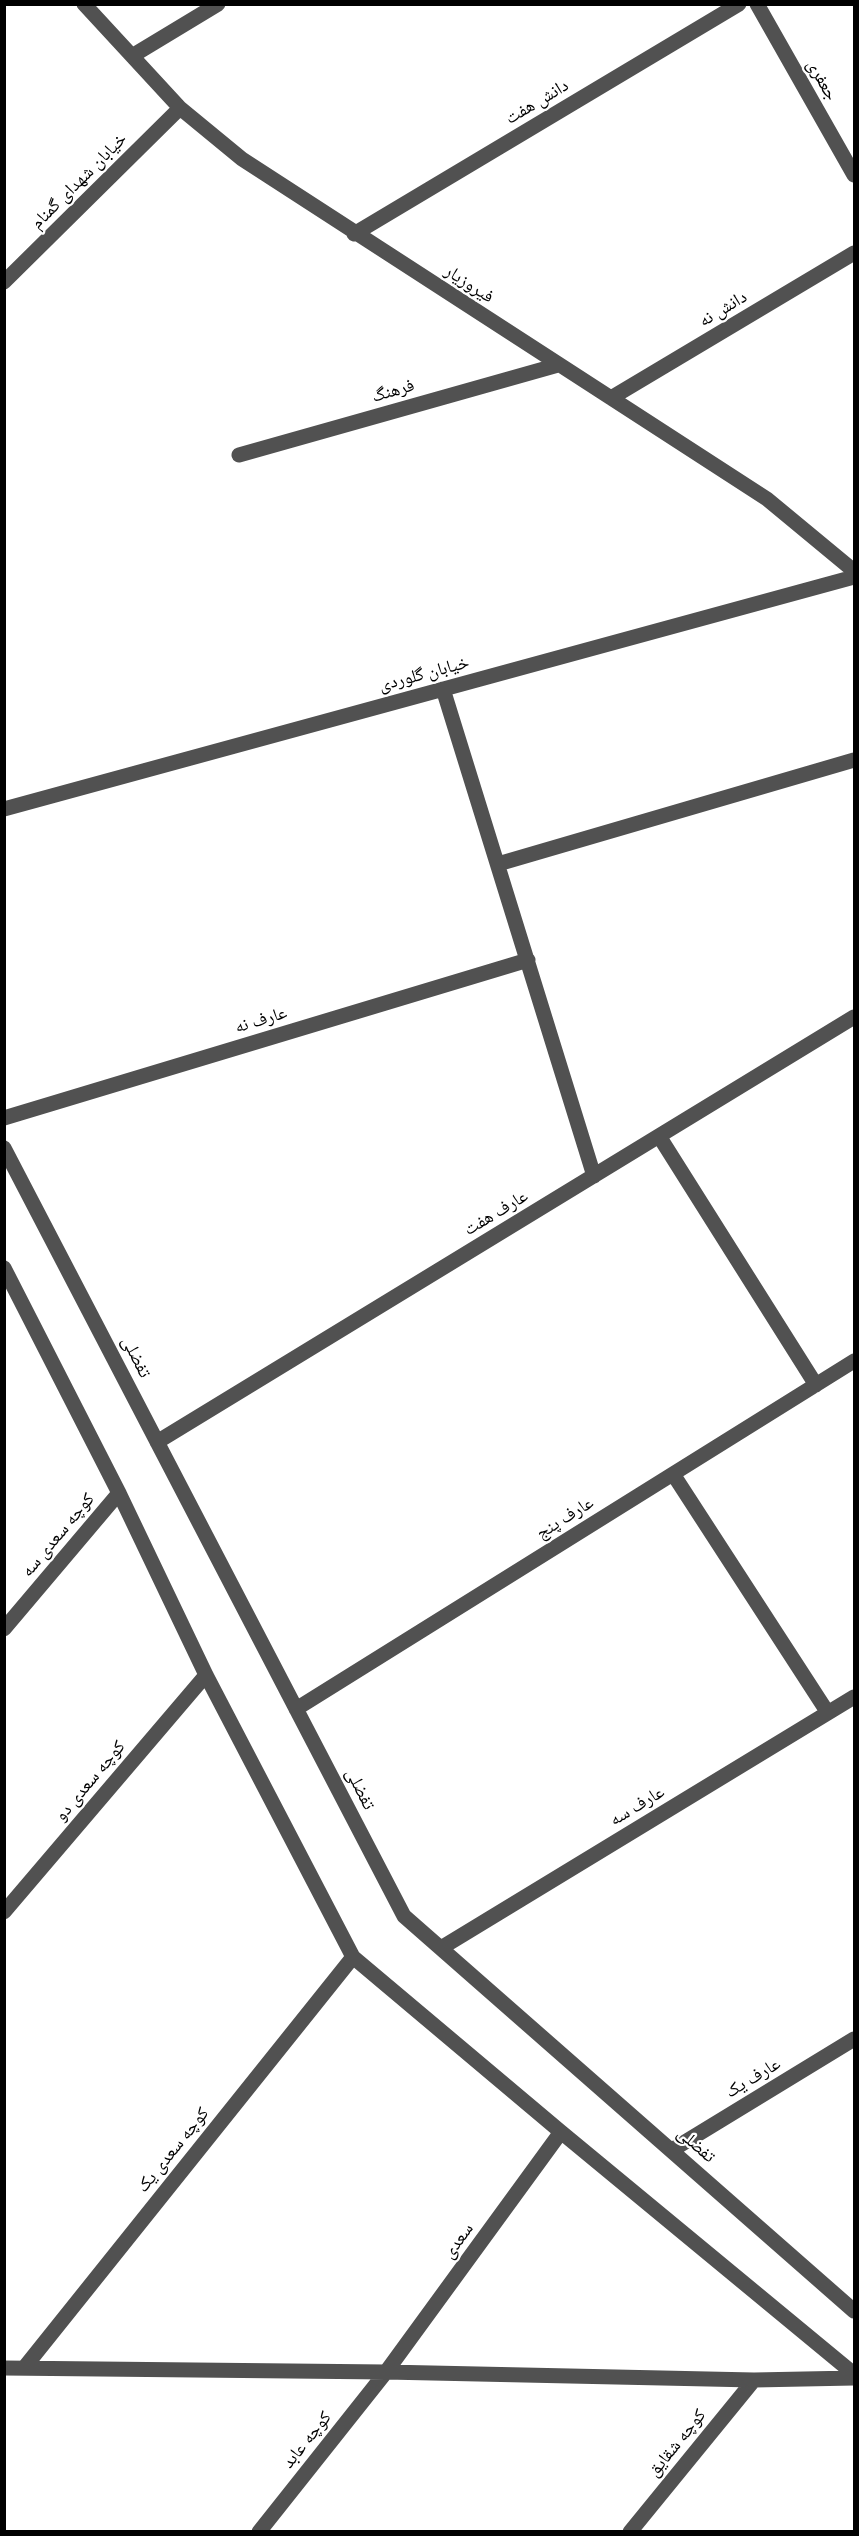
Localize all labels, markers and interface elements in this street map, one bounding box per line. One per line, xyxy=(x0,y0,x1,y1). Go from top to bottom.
street label: جعفری xyxy=(802,55,842,105)
street label: دانش هفت xyxy=(501,75,573,129)
street label: خیابان شهدای گمنام xyxy=(26,128,132,234)
street label: فیروزیار xyxy=(440,260,498,308)
street label: دانش نه xyxy=(695,286,751,332)
street label: فرهنگ xyxy=(369,375,417,407)
street label: خیابان گلوردی xyxy=(376,652,472,696)
street label: عارف نه xyxy=(232,1002,290,1038)
street label: عارف هفت xyxy=(460,1185,532,1241)
street label: تفضلی xyxy=(116,1333,156,1381)
street label: کوچه سعدی سه xyxy=(17,1489,99,1581)
street label: عارف پنج xyxy=(532,1492,598,1544)
street label: کوچه سعدی دو xyxy=(50,1736,130,1826)
street label: تفضلی xyxy=(340,1765,380,1813)
street label: عارف سه xyxy=(606,1781,668,1831)
street label: عارف یک xyxy=(722,2053,784,2103)
street label: کوچه سعدی یک xyxy=(132,2103,214,2197)
street label: تفضلی xyxy=(672,2122,720,2168)
street label: سعدی xyxy=(438,2219,478,2263)
street label: کوچه شقایق xyxy=(643,2405,711,2481)
street label: کوچه عابد xyxy=(278,2407,336,2473)

